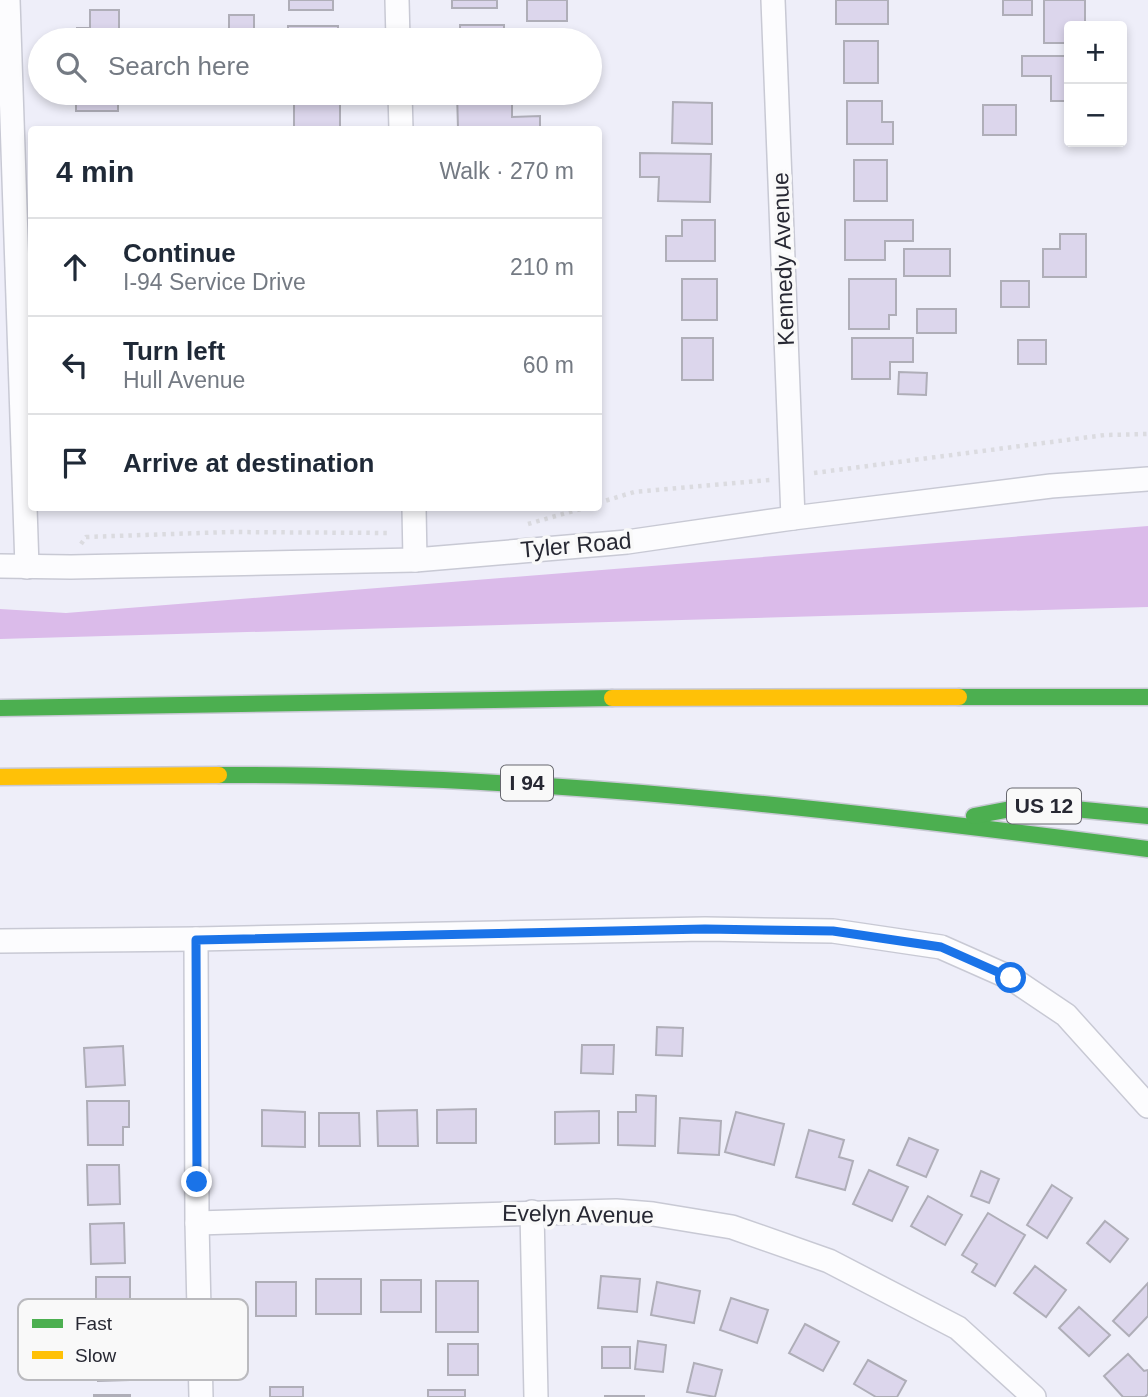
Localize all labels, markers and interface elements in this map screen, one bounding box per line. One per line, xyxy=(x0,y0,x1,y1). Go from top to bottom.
map controls xyxy=(1064,21,1127,147)
button: + xyxy=(1064,21,1127,84)
search box xyxy=(28,28,602,105)
icon: search xyxy=(52,48,90,86)
text: Search here xyxy=(108,51,250,81)
button: − xyxy=(1064,84,1127,147)
text: 4 min xyxy=(56,155,134,188)
text: Walk · 270 m xyxy=(439,158,574,184)
street label: Kennedy Avenue xyxy=(767,172,799,346)
text: Continue xyxy=(123,238,236,268)
icon: ahead xyxy=(56,248,94,286)
text: 210 m xyxy=(510,254,574,280)
text: I-94 Service Drive xyxy=(123,269,306,295)
text: Turn left xyxy=(123,336,225,366)
icon: left xyxy=(56,346,94,384)
text: 60 m xyxy=(523,352,574,378)
text: Hull Avenue xyxy=(123,367,245,393)
icon: arrive xyxy=(56,444,94,482)
text: Arrive at destination xyxy=(123,448,374,478)
street label: Tyler Road xyxy=(519,527,633,563)
road number: I 94 xyxy=(501,766,553,800)
road number: US 12 xyxy=(1007,788,1081,824)
route start xyxy=(995,962,1026,993)
route end xyxy=(181,1166,212,1197)
street label: Evelyn Avenue xyxy=(502,1200,654,1228)
legend xyxy=(18,1299,248,1380)
text: Fast xyxy=(75,1313,113,1334)
text: Slow xyxy=(75,1345,116,1366)

